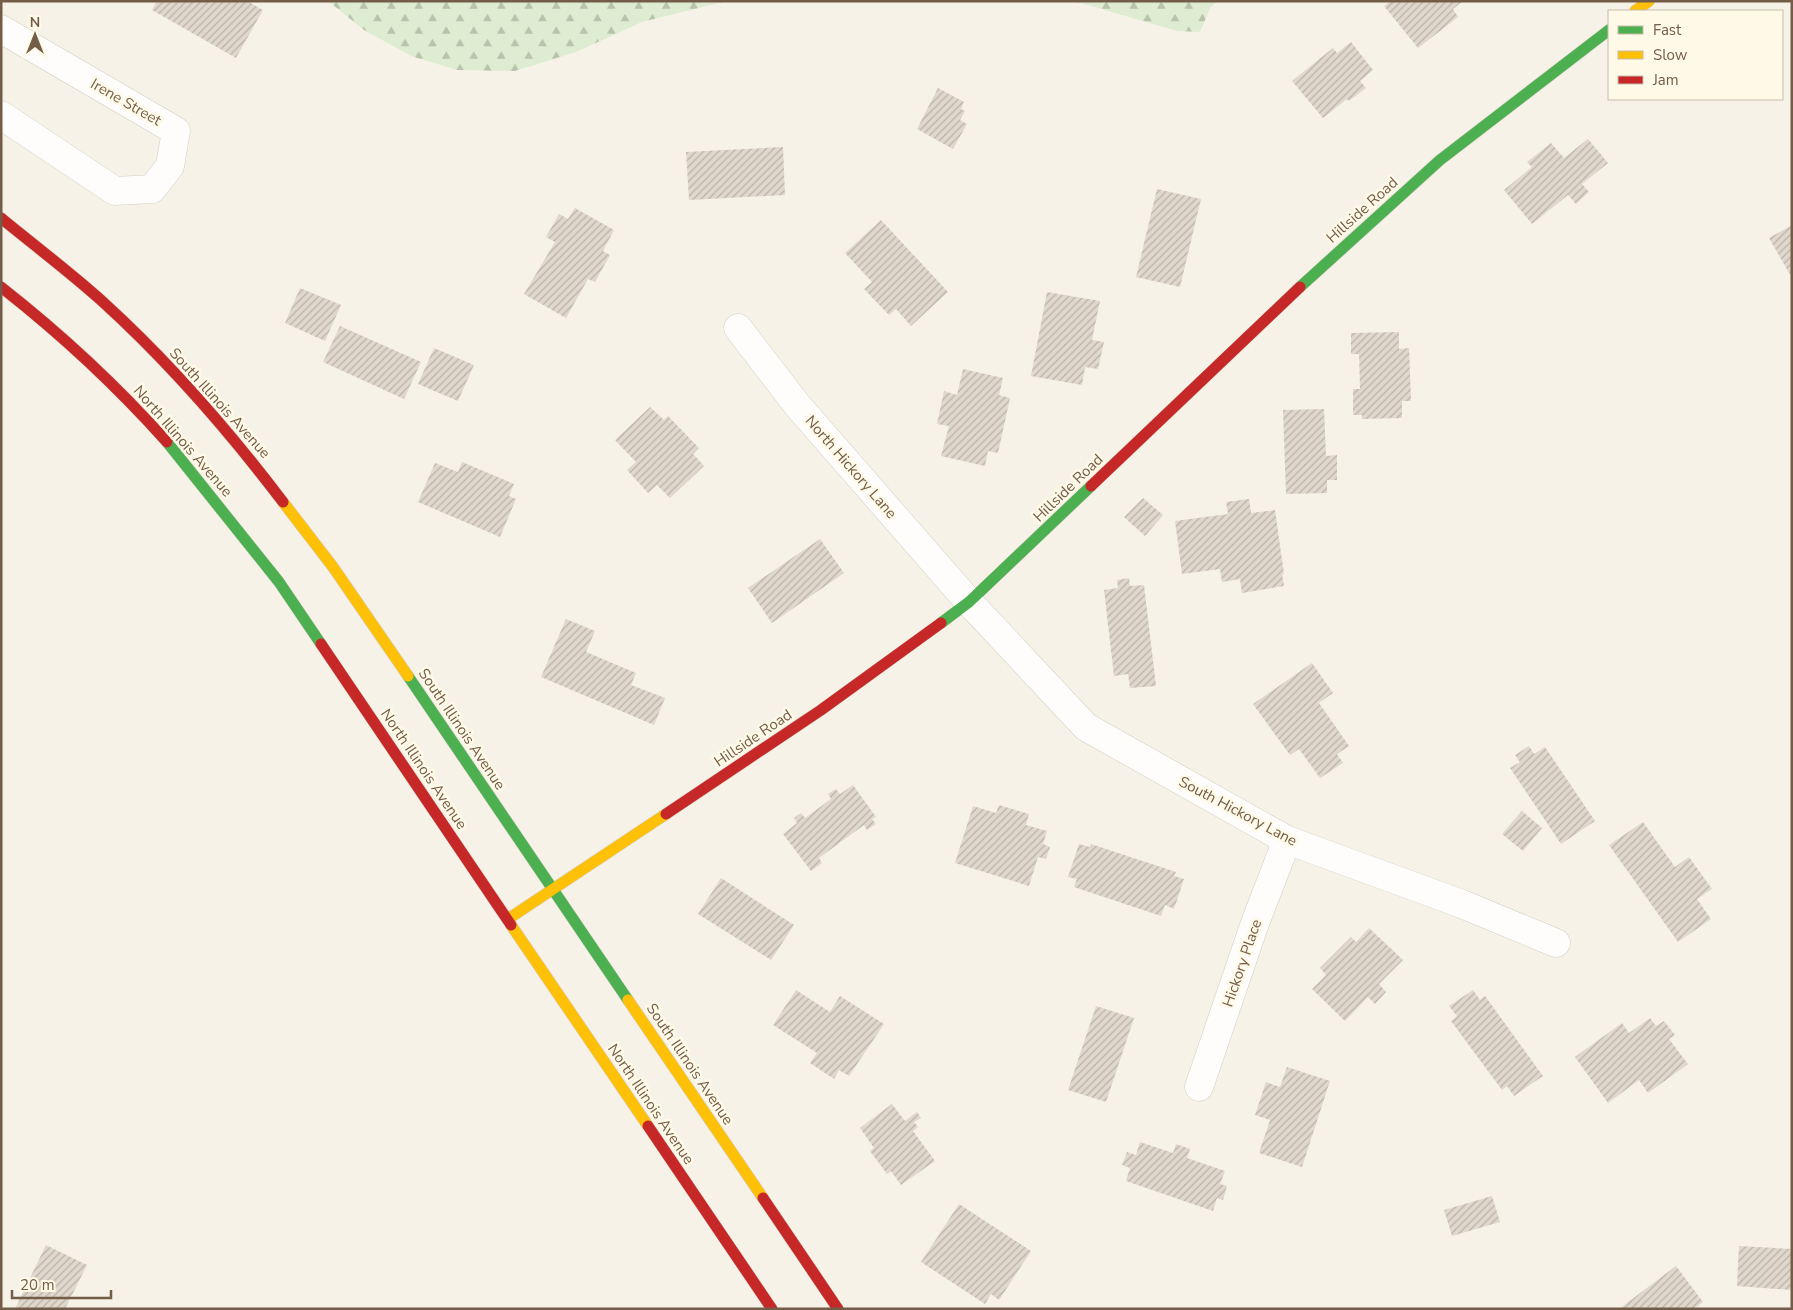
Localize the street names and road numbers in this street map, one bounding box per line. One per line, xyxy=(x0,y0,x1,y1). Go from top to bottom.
street label: Irene Street xyxy=(87,74,166,131)
street label: Hillside Road xyxy=(1322,172,1402,248)
street label: South Illinois Avenue xyxy=(165,343,275,463)
street label: North Illinois Avenue xyxy=(129,381,237,501)
street label: North Hickory Lane xyxy=(801,411,901,523)
street label: Hillside Road xyxy=(1029,450,1107,526)
street label: South Illinois Avenue xyxy=(414,664,510,794)
street label: North Illinois Avenue xyxy=(376,705,472,833)
street label: Hillside Road xyxy=(710,705,796,771)
street label: South Hickory Lane xyxy=(1175,771,1301,851)
street label: Hickory Place xyxy=(1218,916,1266,1010)
street label: South Illinois Avenue xyxy=(642,999,738,1129)
street label: North Illinois Avenue xyxy=(603,1040,699,1168)

